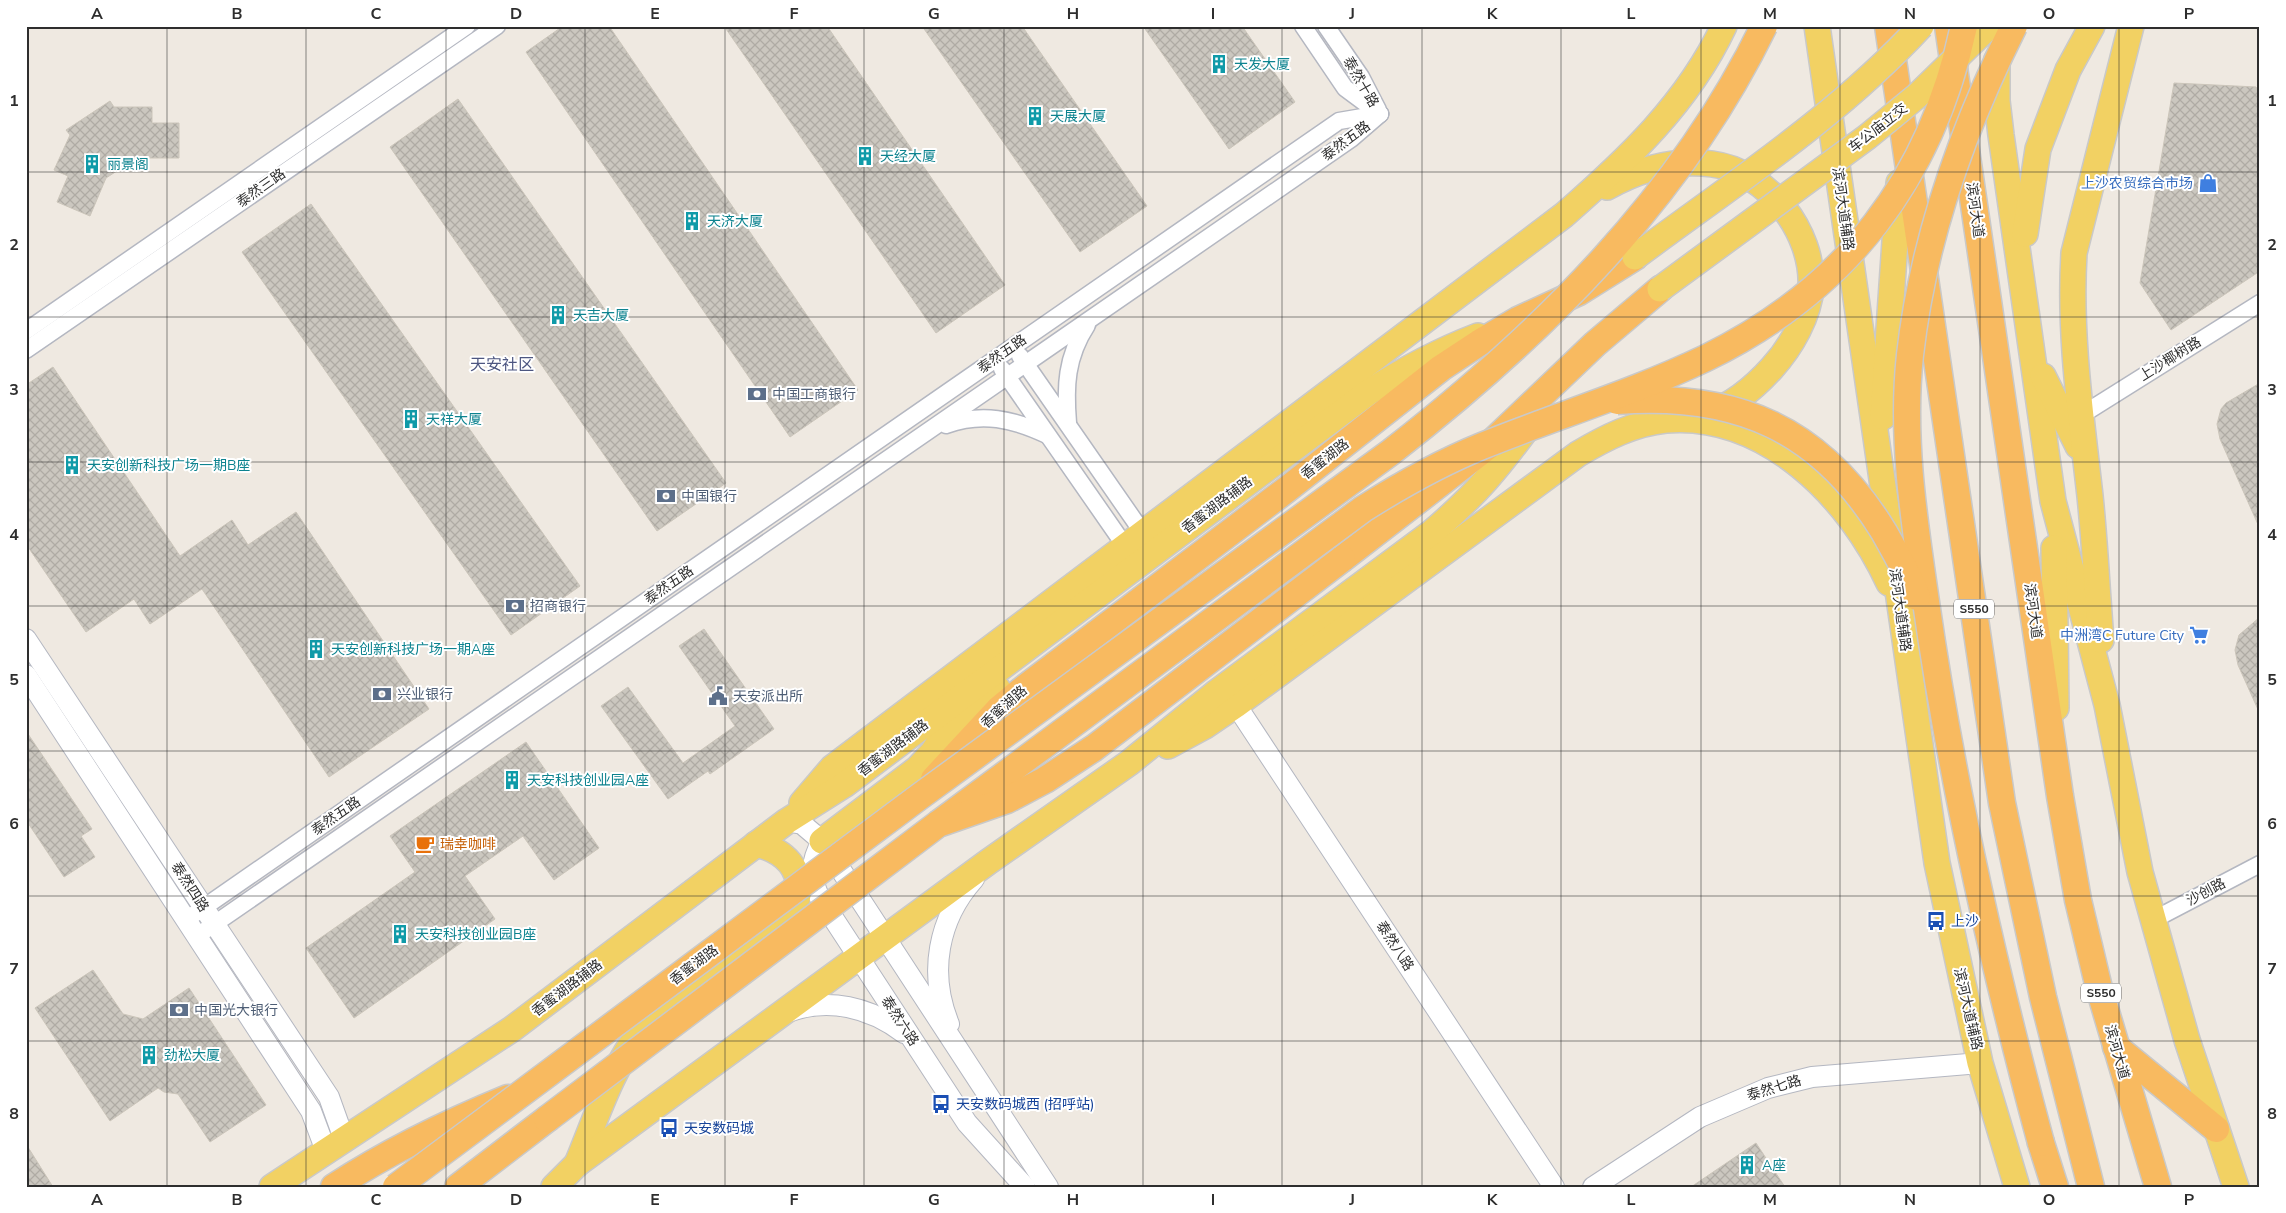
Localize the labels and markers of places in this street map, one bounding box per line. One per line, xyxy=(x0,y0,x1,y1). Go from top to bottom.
building icon: 天发大厦 xyxy=(1208,53,1230,75)
place label: 天发大厦 xyxy=(1234,55,1290,74)
building icon: 天展大厦 xyxy=(1024,105,1046,127)
place label: 天展大厦 xyxy=(1050,107,1106,126)
building icon: 天经大厦 xyxy=(854,145,876,167)
place label: 天经大厦 xyxy=(880,147,936,166)
building icon: 丽景阁 xyxy=(81,153,103,175)
place label: 丽景阁 xyxy=(107,155,149,174)
shop icon: 上沙农贸综合市场 xyxy=(2197,172,2219,194)
place label: 上沙农贸综合市场 xyxy=(2081,174,2193,193)
building icon: 天济大厦 xyxy=(681,210,703,232)
place label: 天济大厦 xyxy=(707,212,763,231)
building icon: 天吉大厦 xyxy=(547,304,569,326)
place label: 天吉大厦 xyxy=(573,306,629,325)
bank icon: 中国工商银行 xyxy=(746,383,768,405)
place label: 中国工商银行 xyxy=(772,385,856,404)
building icon: 天祥大厦 xyxy=(400,408,422,430)
place label: 天祥大厦 xyxy=(426,410,482,429)
building icon: 天安创新科技广场一期B座 xyxy=(61,454,83,476)
place label: 天安创新科技广场一期B座 xyxy=(87,456,250,475)
bank icon: 中国银行 xyxy=(655,485,677,507)
place label: 中国银行 xyxy=(681,487,737,506)
bank icon: 招商银行 xyxy=(504,595,526,617)
place label: 招商银行 xyxy=(530,597,586,616)
supermarket icon: 中洲湾C Future City xyxy=(2188,624,2210,646)
place label: 中洲湾C Future City xyxy=(2060,626,2185,645)
building icon: 天安创新科技广场一期A座 xyxy=(305,638,327,660)
place label: 天安创新科技广场一期A座 xyxy=(331,640,495,659)
bank icon: 兴业银行 xyxy=(371,683,393,705)
place label: 兴业银行 xyxy=(397,685,453,704)
public building icon: 天安派出所 xyxy=(707,685,729,707)
place label: 天安派出所 xyxy=(733,687,803,706)
building icon: 天安科技创业园A座 xyxy=(501,769,523,791)
place label: 天安科技创业园A座 xyxy=(527,771,649,790)
cafe icon: 瑞幸咖啡 xyxy=(414,833,436,855)
place label: 瑞幸咖啡 xyxy=(440,835,496,854)
bus stop icon: 上沙 xyxy=(1925,910,1947,932)
place label: 上沙 xyxy=(1951,912,1979,931)
building icon: 天安科技创业园B座 xyxy=(389,923,411,945)
place label: 天安科技创业园B座 xyxy=(415,925,536,944)
bank icon: 中国光大银行 xyxy=(168,999,190,1021)
place label: 中国光大银行 xyxy=(194,1001,278,1020)
building icon: 劲松大厦 xyxy=(138,1044,160,1066)
place label: 劲松大厦 xyxy=(164,1046,220,1065)
bus stop icon: 天安数码城西 (招呼站) xyxy=(930,1093,952,1115)
place label: 天安数码城西 (招呼站) xyxy=(956,1095,1094,1114)
bus stop icon: 天安数码城 xyxy=(658,1117,680,1139)
place label: 天安数码城 xyxy=(684,1119,754,1138)
building icon: A座 xyxy=(1736,1154,1758,1176)
place label: A座 xyxy=(1762,1156,1786,1175)

